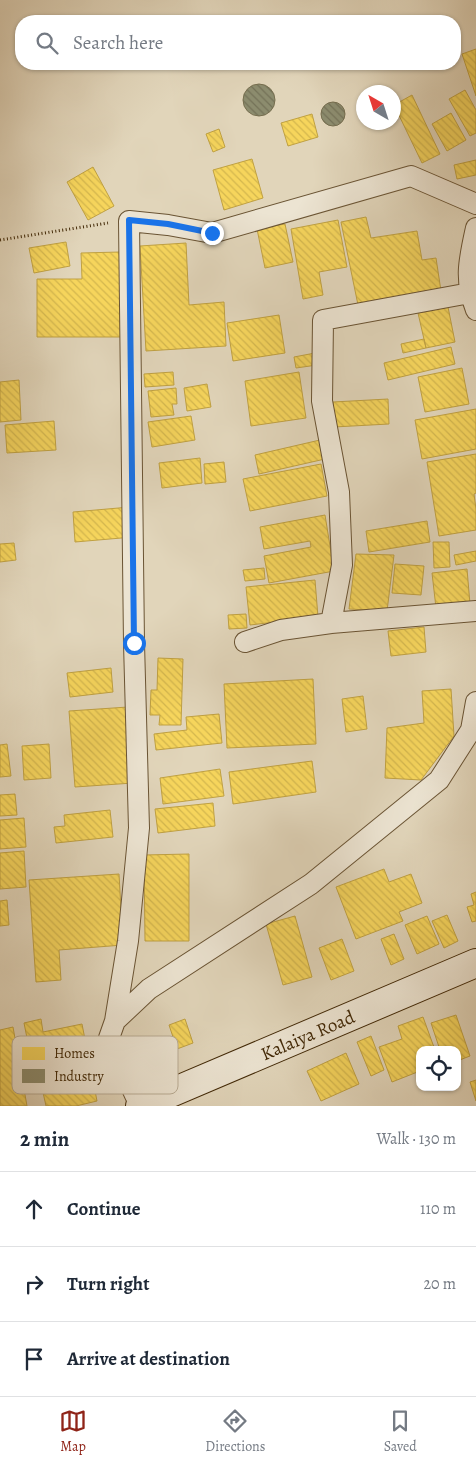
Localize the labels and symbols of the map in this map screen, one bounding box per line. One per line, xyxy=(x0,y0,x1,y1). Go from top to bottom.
north arrow xyxy=(356,85,401,130)
route end xyxy=(201,222,224,245)
route start xyxy=(123,632,146,655)
street label: Kalaiya Road xyxy=(257,1004,360,1067)
legend xyxy=(12,1036,178,1094)
text: Homes xyxy=(54,1044,95,1063)
text: Industry xyxy=(54,1067,104,1086)

